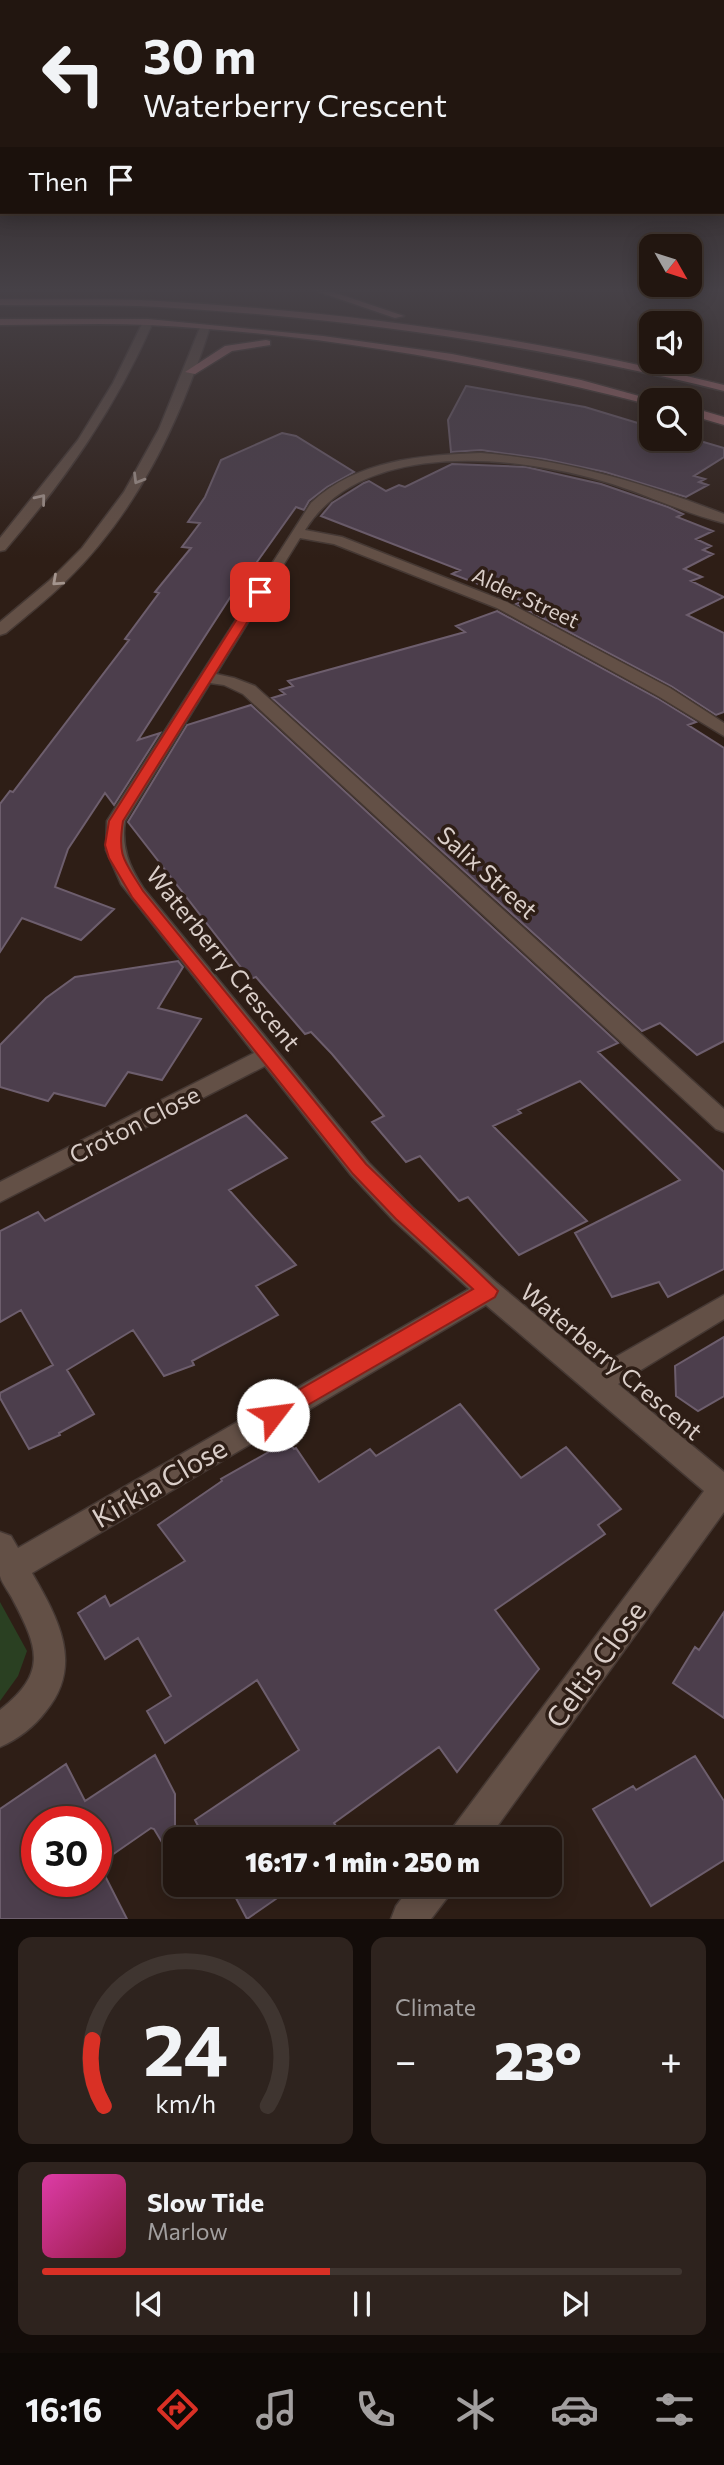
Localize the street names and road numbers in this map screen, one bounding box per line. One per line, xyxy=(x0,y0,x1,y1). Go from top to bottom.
street label: Alder Street xyxy=(469,561,583,633)
street label: Salix Street xyxy=(432,820,544,924)
street label: Waterberry Crescent xyxy=(141,860,307,1056)
street label: Croton Close xyxy=(64,1079,204,1169)
street label: Waterberry Crescent xyxy=(515,1277,709,1446)
street label: Kirkia Close xyxy=(86,1430,232,1534)
street label: Celtis Close xyxy=(538,1594,652,1734)

